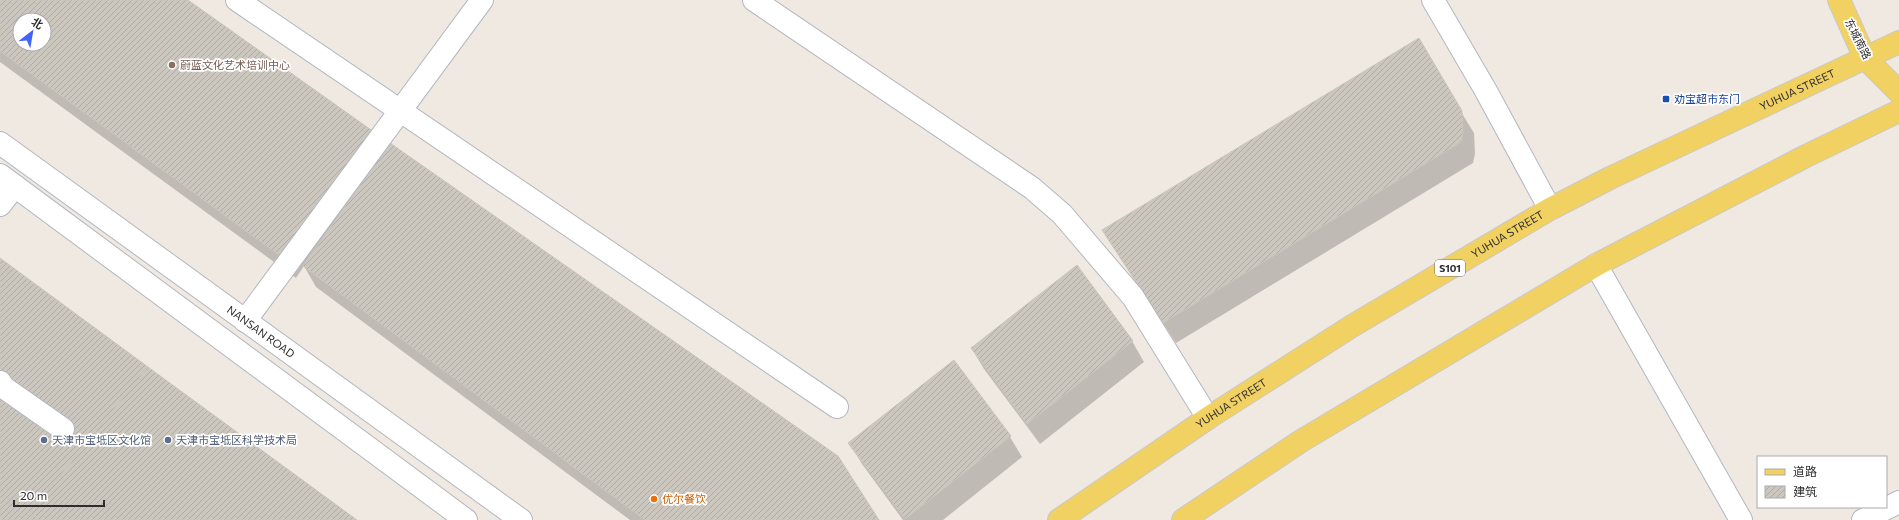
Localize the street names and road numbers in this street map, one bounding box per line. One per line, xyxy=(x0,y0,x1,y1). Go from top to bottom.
street label: 东城南路 xyxy=(1843,16,1874,61)
street label: YUHUA STREET xyxy=(1757,66,1837,113)
street label: YUHUA STREET xyxy=(1469,207,1546,260)
road number: S101 xyxy=(1435,260,1465,276)
street label: NANSAN ROAD xyxy=(225,303,297,360)
street label: YUHUA STREET xyxy=(1193,375,1269,431)

